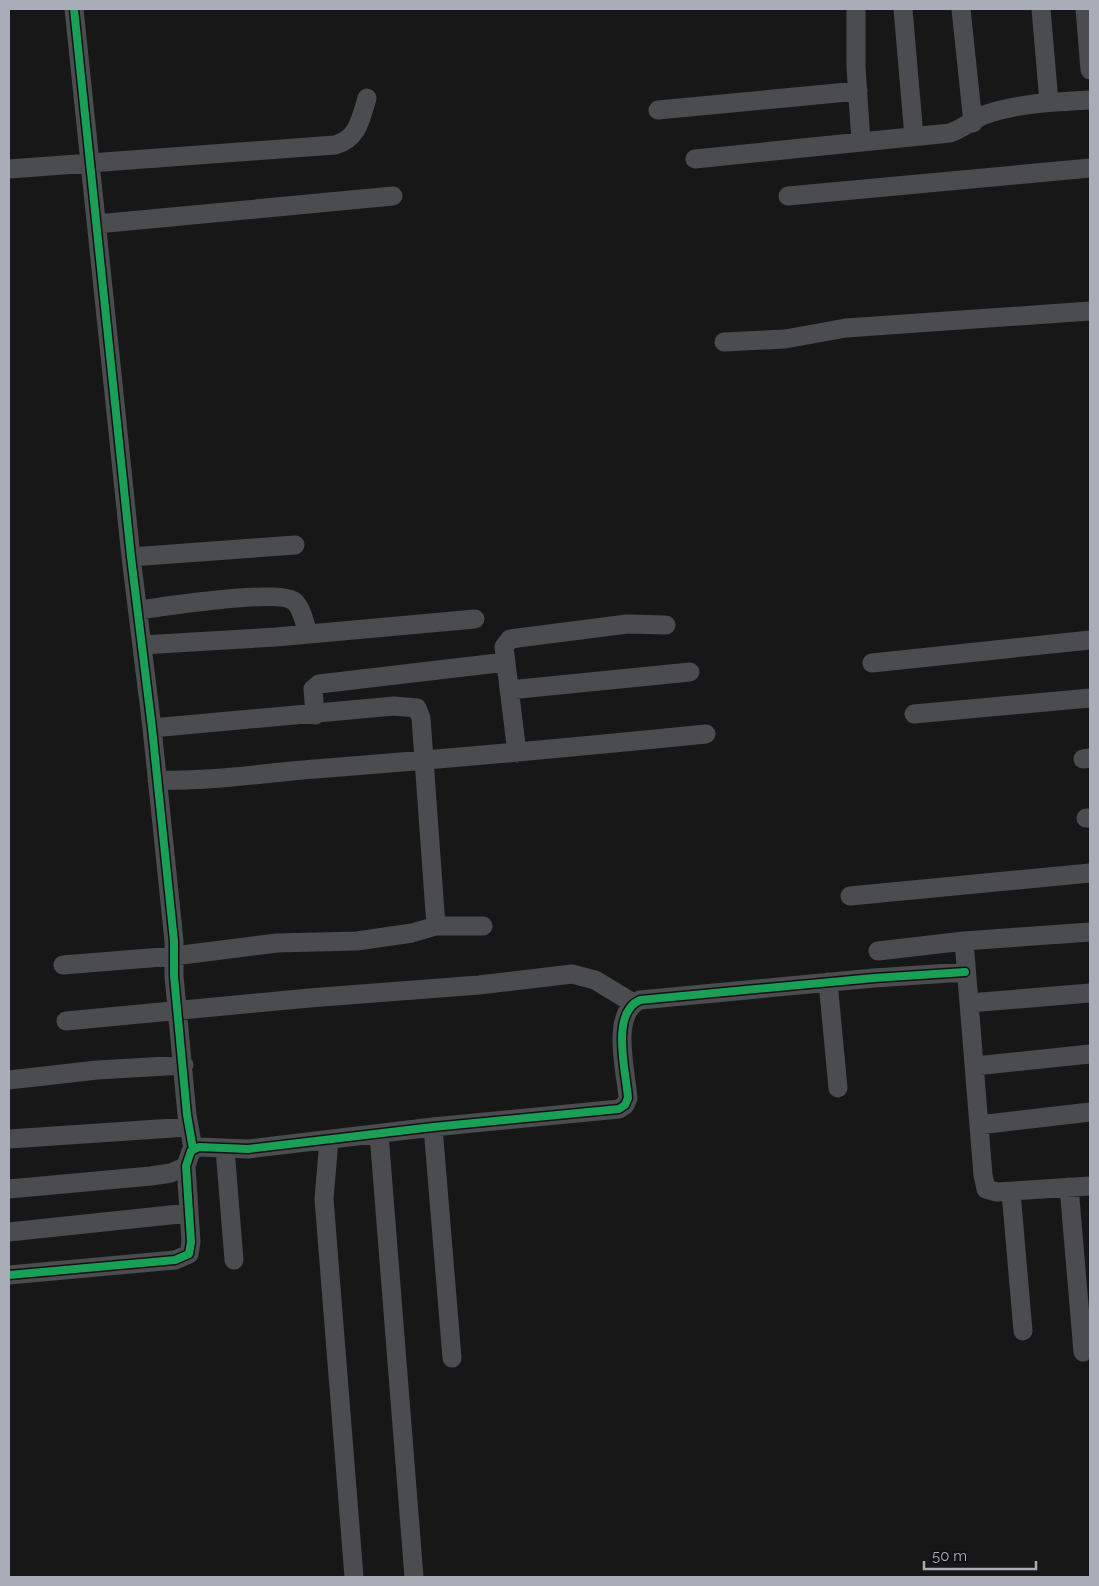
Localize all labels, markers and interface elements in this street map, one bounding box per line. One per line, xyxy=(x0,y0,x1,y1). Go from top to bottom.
scale bar xyxy=(924,1538,1036,1570)
text: 50 m xyxy=(932,1547,967,1565)

